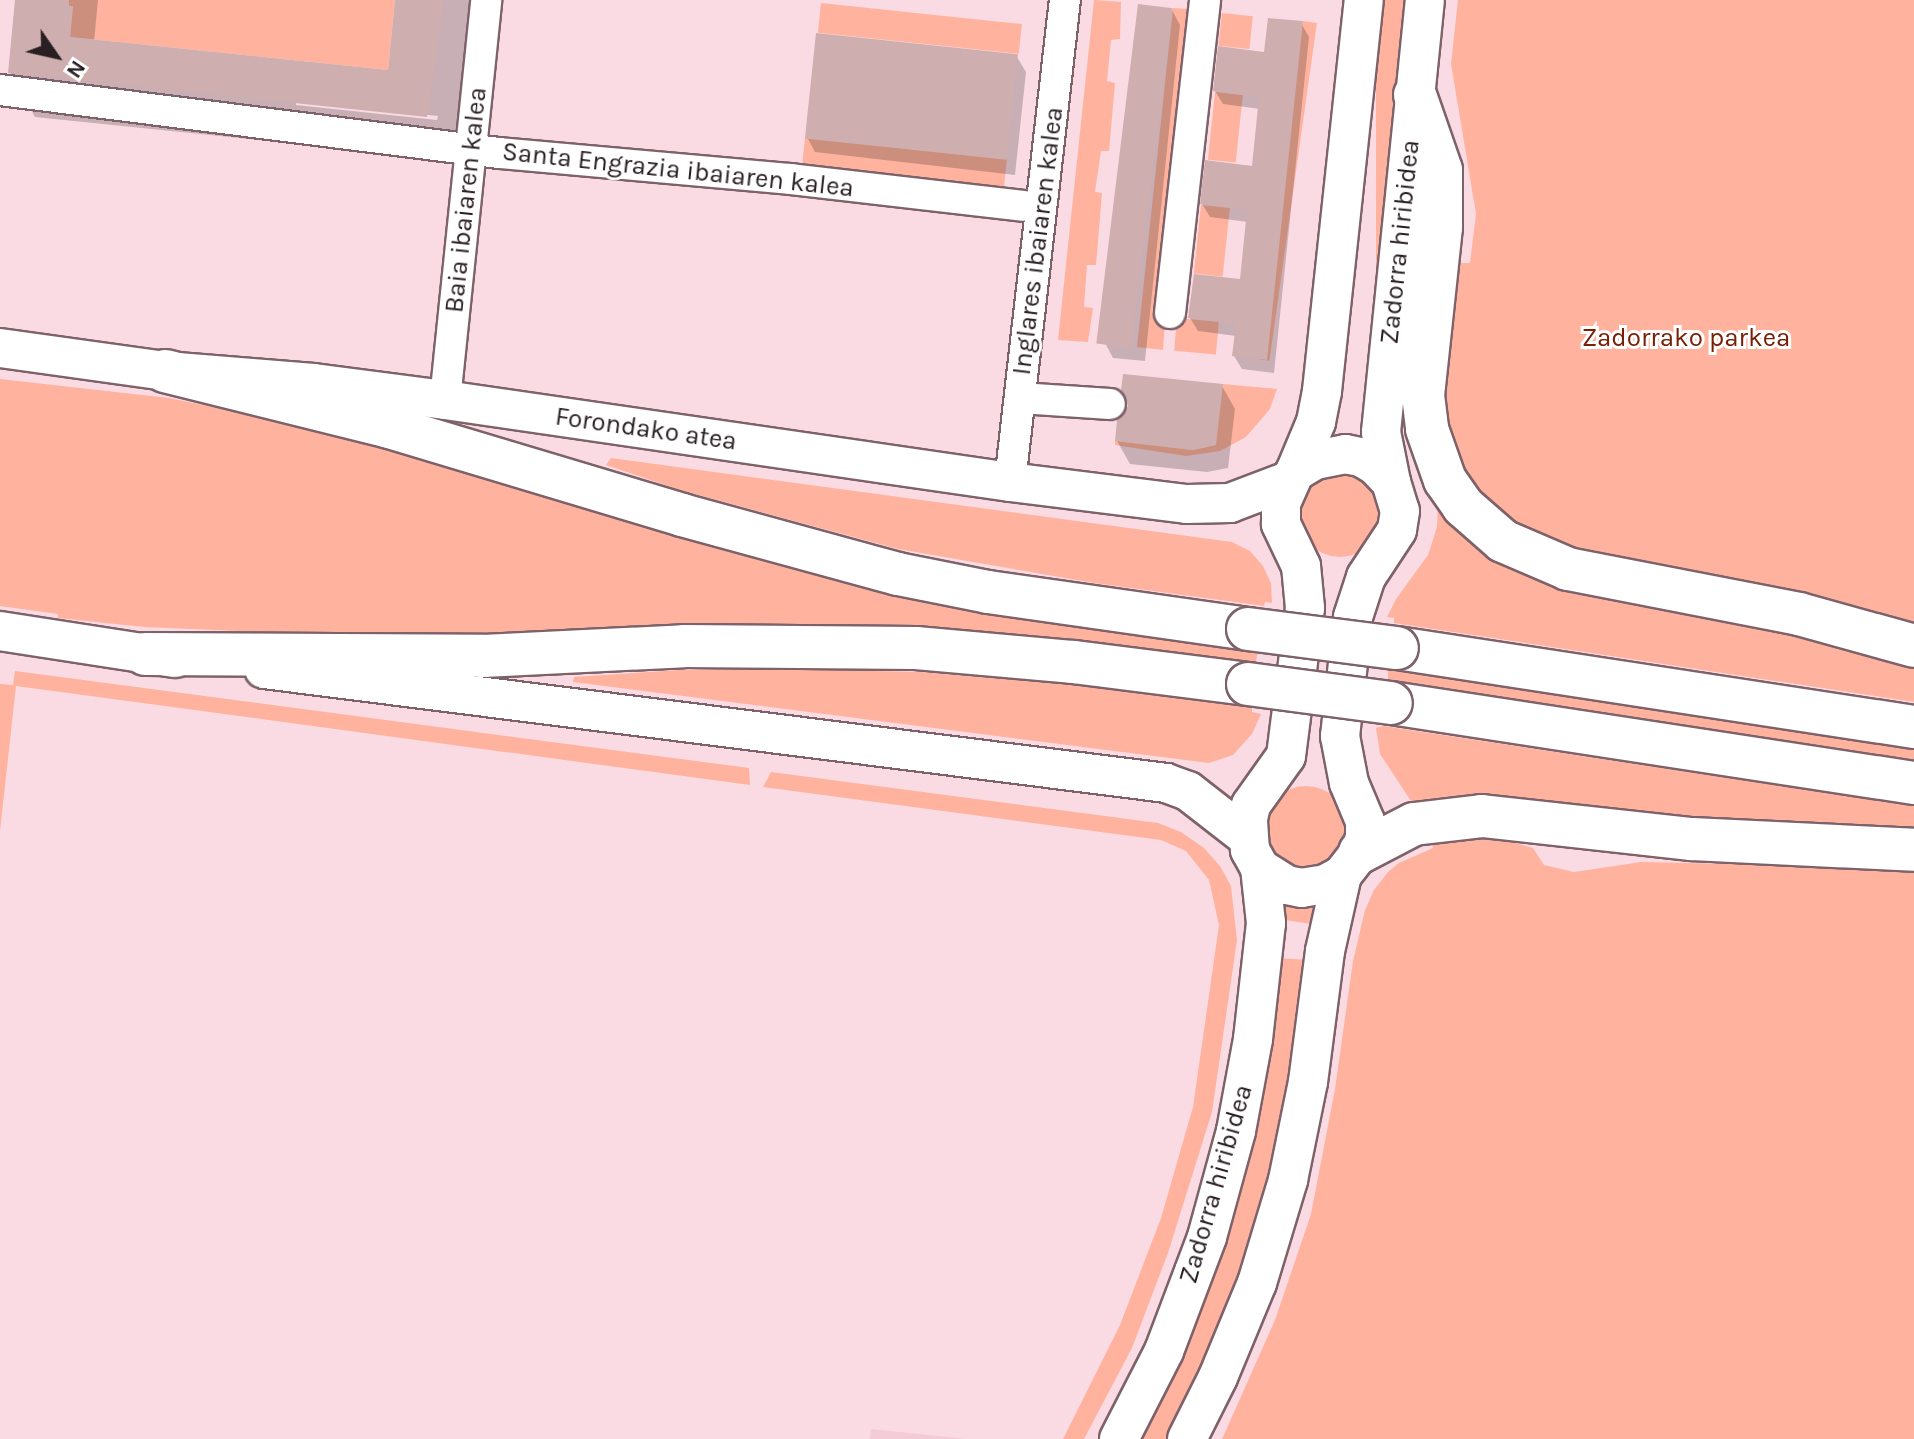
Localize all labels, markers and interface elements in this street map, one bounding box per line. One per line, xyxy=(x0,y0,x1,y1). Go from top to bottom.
north arrow xyxy=(16,16,96,96)
text: N xyxy=(61,56,91,83)
street label: Baia ibaiaren kalea xyxy=(439,86,493,314)
street label: Inglares ibaiaren kalea xyxy=(1006,105,1070,377)
street label: Santa Engrazia ibaiaren kalea xyxy=(501,136,855,204)
street label: Zadorra hiribidea xyxy=(1374,138,1426,346)
park label: Zadorrako parkea xyxy=(1582,322,1790,354)
street label: Forondako atea xyxy=(553,401,739,457)
street label: Zadorra hiribidea xyxy=(1173,1081,1259,1287)

